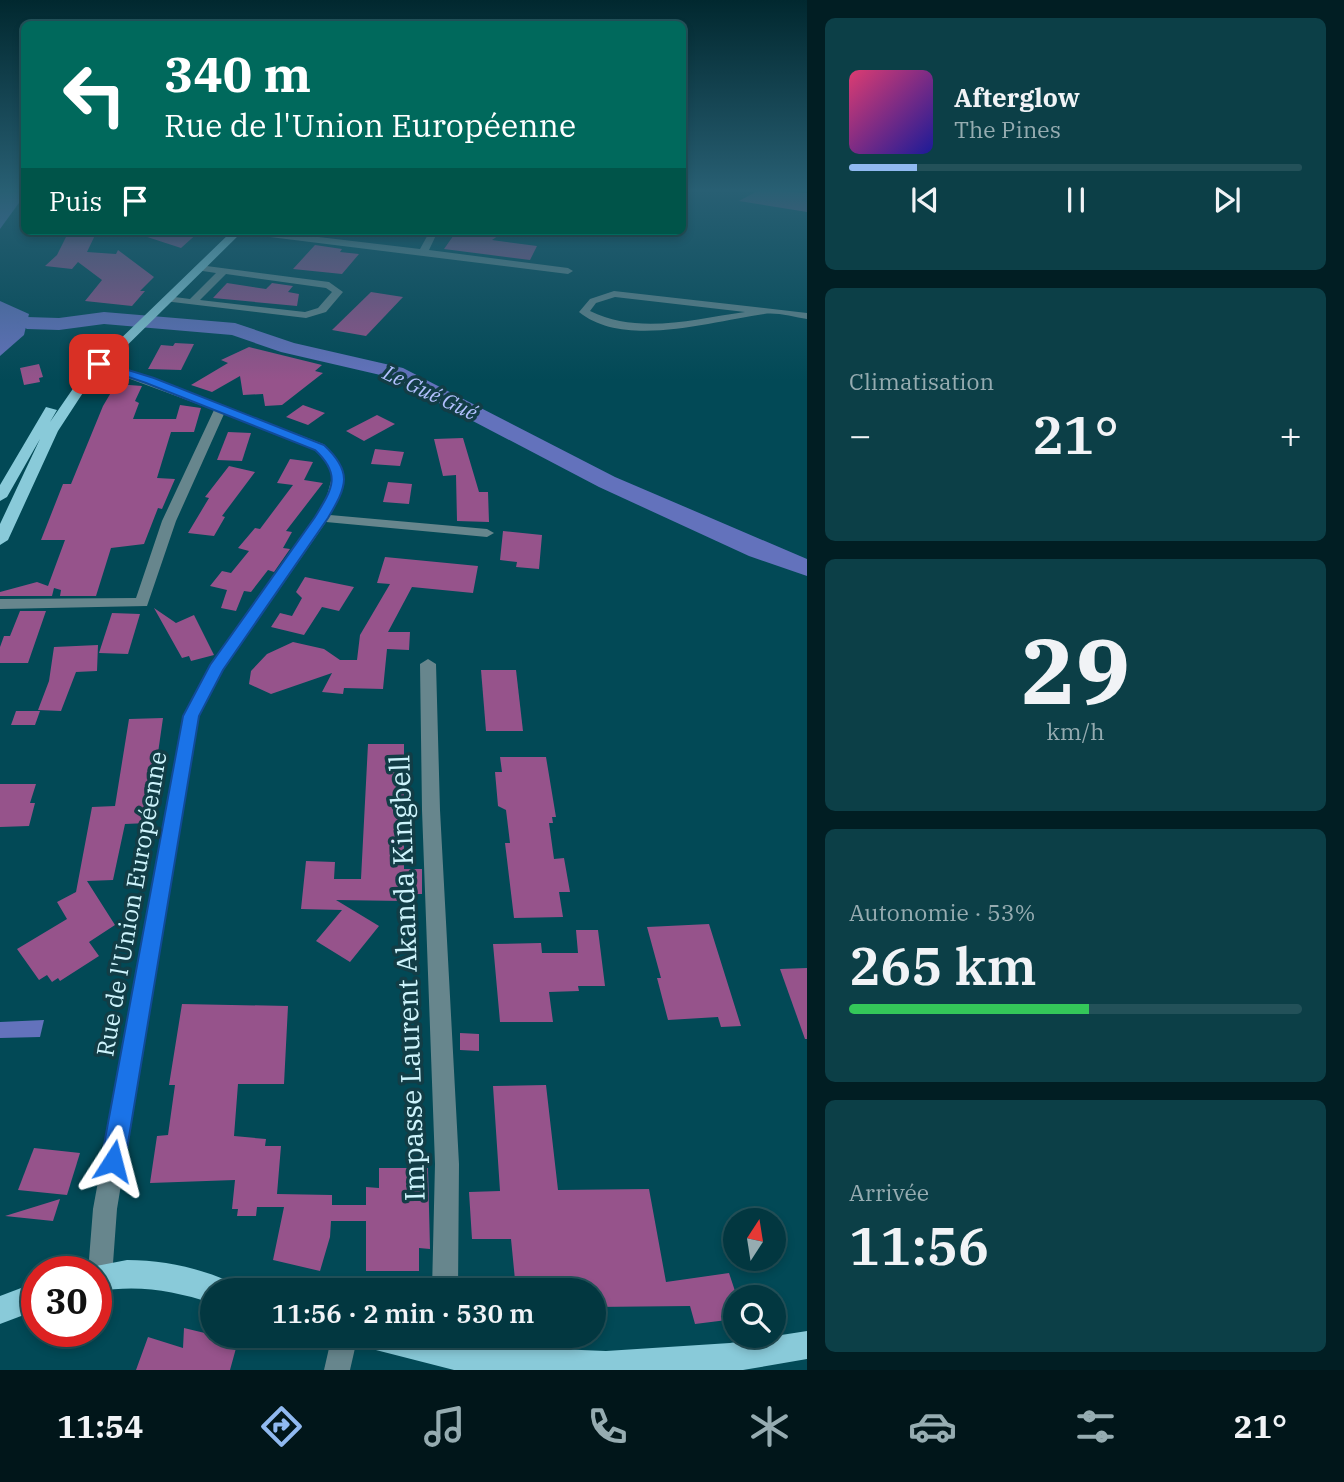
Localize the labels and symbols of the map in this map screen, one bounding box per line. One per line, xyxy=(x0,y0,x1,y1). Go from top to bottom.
pin xyxy=(69,334,129,394)
water label: Le Gué Gué xyxy=(378,358,482,426)
street label: Rue de l'Union Européenne xyxy=(88,749,174,1059)
street label: Impasse Laurent Akanda Kingbell xyxy=(380,754,433,1202)
position arrow xyxy=(76,1124,150,1198)
north arrow xyxy=(723,1208,786,1270)
speed limit sign: 30 xyxy=(21,1256,112,1347)

